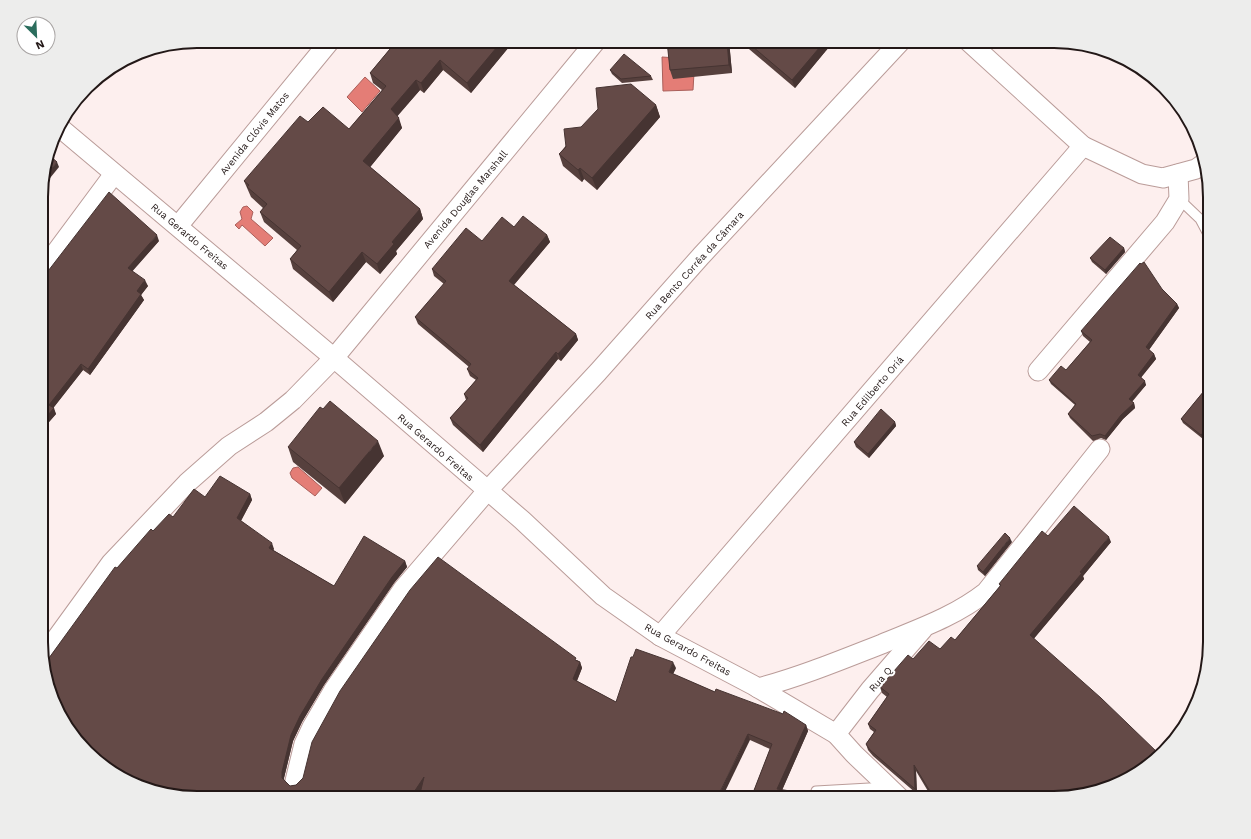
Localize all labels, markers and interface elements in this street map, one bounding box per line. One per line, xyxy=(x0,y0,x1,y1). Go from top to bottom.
north arrow xyxy=(16,16,56,56)
text: N xyxy=(33,37,46,52)
street label: Avenida Clóvis Matos xyxy=(218,90,291,177)
street label: Avenida Douglas Marshall xyxy=(421,148,510,251)
street label: Rua Gerardo Freitas xyxy=(149,201,230,272)
street label: Rua Bento Corrêa da Câmara xyxy=(643,209,746,322)
street label: Rua Edilberto Oriá xyxy=(839,354,906,429)
street label: Rua Gerardo Freitas xyxy=(395,411,476,483)
street label: Rua Gerardo Freitas xyxy=(643,621,733,678)
street label: Rua Q xyxy=(867,665,894,694)

